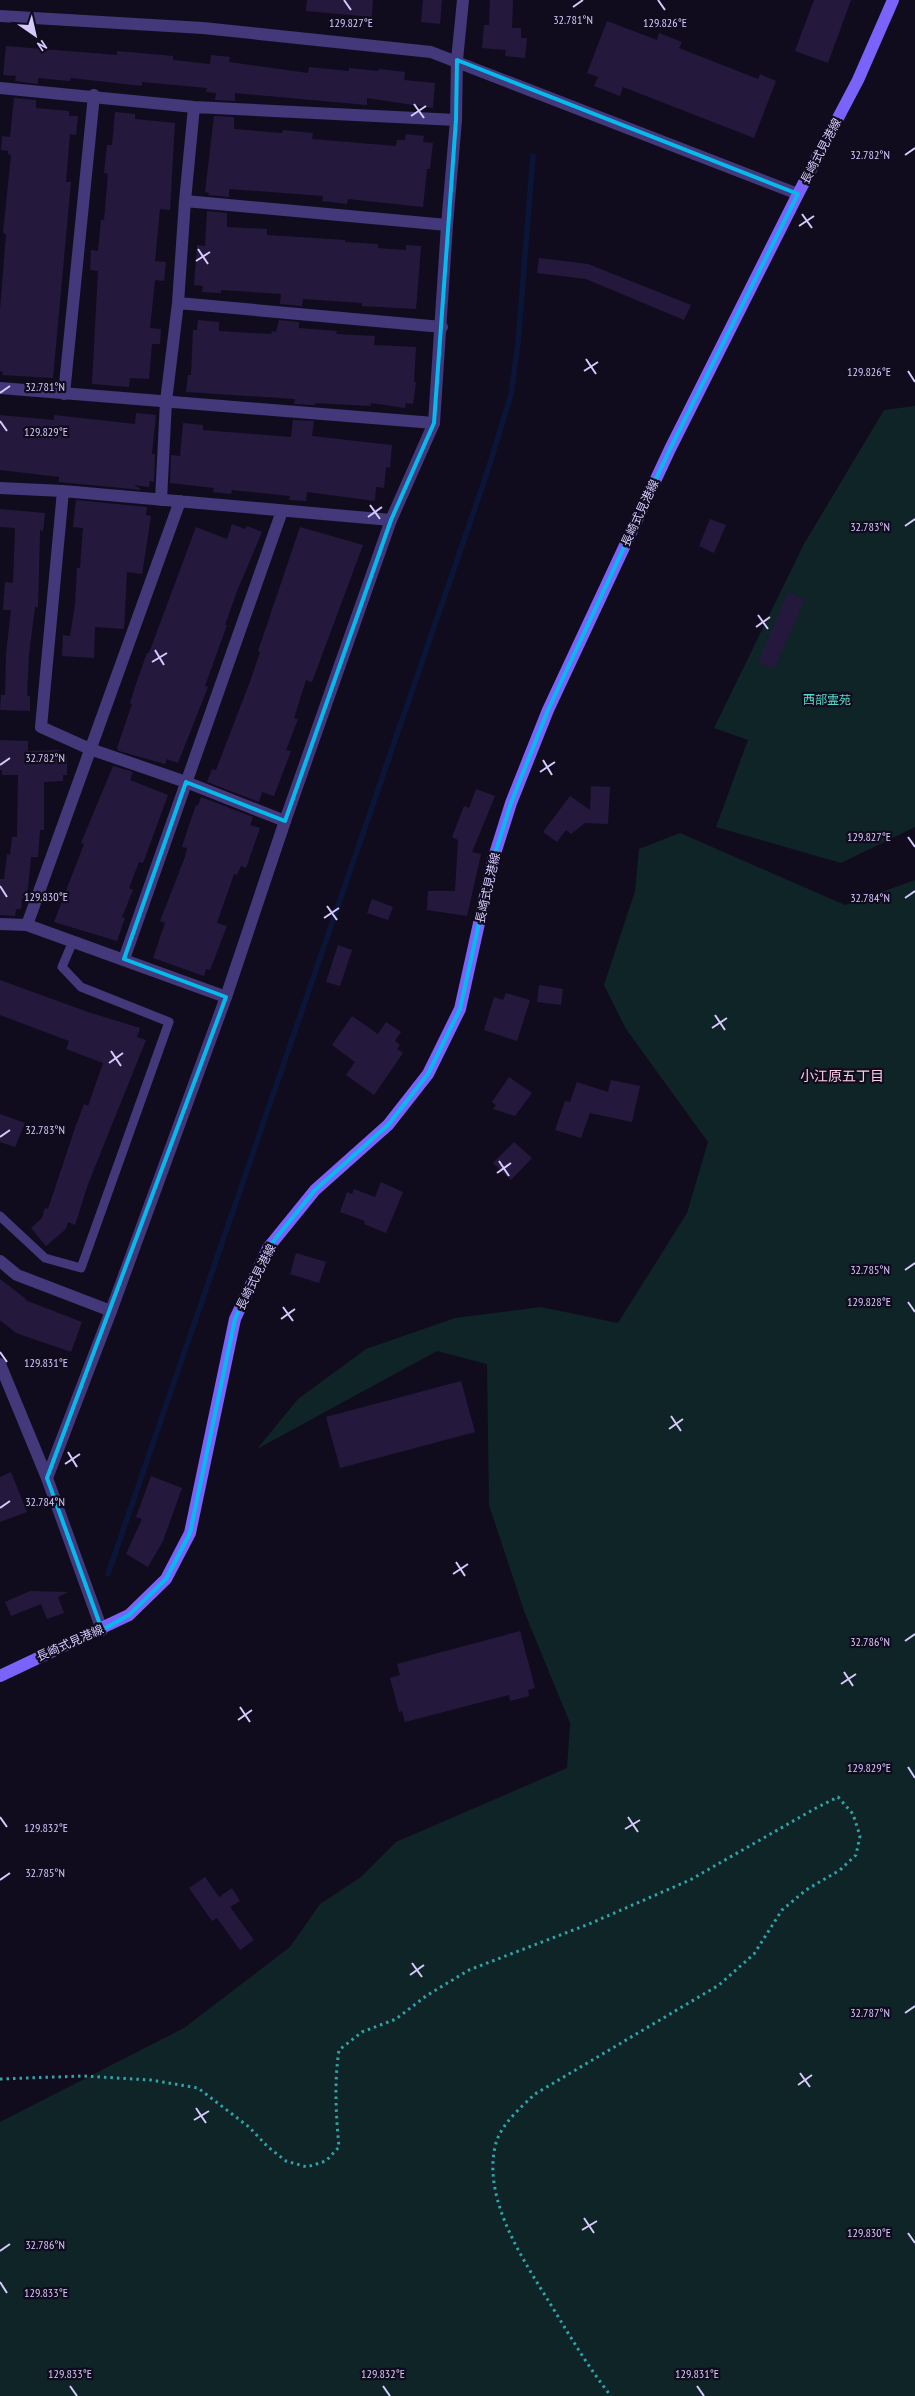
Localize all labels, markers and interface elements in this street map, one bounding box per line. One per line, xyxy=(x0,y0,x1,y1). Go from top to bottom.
north arrow xyxy=(10,10,60,60)
text: 32.781°N xyxy=(553,12,593,27)
text: 129.827°E xyxy=(329,15,373,30)
text: 129.826°E xyxy=(643,15,687,30)
text: N xyxy=(34,36,50,55)
street label: 長崎式見港線 xyxy=(797,115,844,186)
text: 32.782°N xyxy=(850,147,890,162)
text: 129.826°E xyxy=(847,364,891,379)
text: 32.781°N xyxy=(25,379,65,394)
text: 129.829°E xyxy=(24,424,68,439)
street label: 長崎式見港線 xyxy=(618,477,662,549)
text: 32.783°N xyxy=(850,519,890,534)
park label: 西部霊苑 xyxy=(803,692,851,707)
text: 32.782°N xyxy=(25,750,65,765)
text: 129.827°E xyxy=(847,829,891,844)
street label: 長崎式見港線 xyxy=(472,851,503,925)
text: 129.830°E xyxy=(24,889,68,904)
text: 32.784°N xyxy=(850,890,890,905)
district label: 小江原五丁目 xyxy=(800,1067,884,1085)
text: 32.783°N xyxy=(25,1122,65,1137)
street label: 長崎式見港線 xyxy=(233,1241,279,1312)
text: 32.785°N xyxy=(850,1262,890,1277)
text: 129.828°E xyxy=(847,1294,891,1309)
text: 129.831°E xyxy=(24,1355,68,1370)
text: 32.784°N xyxy=(25,1494,65,1509)
street label: 長崎式見港線 xyxy=(34,1621,106,1664)
text: 32.786°N xyxy=(850,1634,890,1649)
text: 129.829°E xyxy=(847,1760,891,1775)
text: 129.832°E xyxy=(24,1820,68,1835)
text: 32.785°N xyxy=(25,1865,65,1880)
text: 32.787°N xyxy=(850,2005,890,2020)
text: 129.830°E xyxy=(847,2225,891,2240)
text: 32.786°N xyxy=(25,2237,65,2252)
text: 129.833°E xyxy=(24,2285,68,2300)
text: 129.833°E xyxy=(48,2366,92,2381)
text: 129.832°E xyxy=(361,2366,405,2381)
text: 129.831°E xyxy=(675,2366,719,2381)

